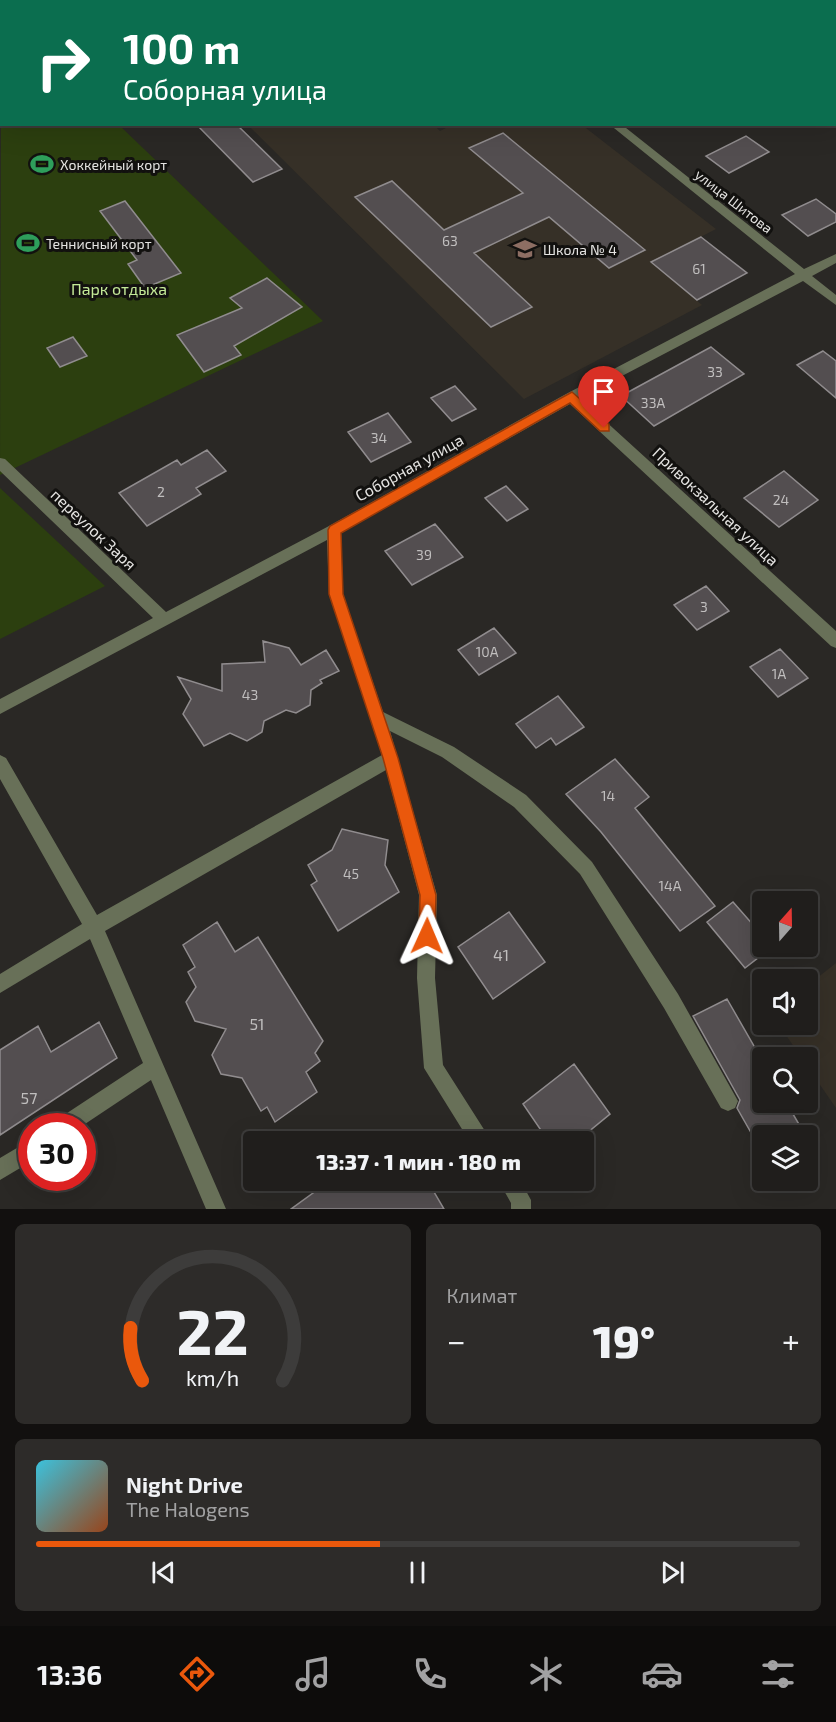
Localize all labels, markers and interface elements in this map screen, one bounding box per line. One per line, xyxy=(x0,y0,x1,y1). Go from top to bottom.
text: 100 m xyxy=(123,22,240,72)
icon: right xyxy=(24,24,102,102)
text: Соборная улица xyxy=(123,73,327,105)
sports icon: Хоккейный корт xyxy=(29,151,55,177)
place label: Хоккейный корт xyxy=(60,156,167,173)
street label: улица Шитова xyxy=(692,165,776,237)
sports icon: Теннисный корт xyxy=(15,230,41,256)
house number: 63 xyxy=(442,232,458,249)
place label: Теннисный корт xyxy=(46,235,152,252)
school or university icon: Школа № 4 xyxy=(512,236,538,262)
place label: Школа № 4 xyxy=(543,241,617,258)
house number: 61 xyxy=(692,260,706,277)
park label: Парк отдыха xyxy=(71,279,167,298)
house number: 33 xyxy=(707,363,723,380)
pin xyxy=(578,366,629,428)
icon: arrive xyxy=(587,375,620,408)
house number: 33А xyxy=(641,394,665,411)
street label: Соборная улица xyxy=(352,429,467,505)
house number: 34 xyxy=(371,429,387,446)
street label: Привокзальная улица xyxy=(648,443,783,570)
house number: 2 xyxy=(157,483,165,500)
street label: переулок Заря xyxy=(47,485,141,574)
house number: 24 xyxy=(773,491,789,508)
house number: 39 xyxy=(416,546,432,563)
house number: 3 xyxy=(700,598,708,615)
house number: 10А xyxy=(476,643,499,660)
house number: 1А xyxy=(772,665,786,682)
house number: 43 xyxy=(242,686,258,703)
house number: 14 xyxy=(601,787,615,804)
house number: 45 xyxy=(343,865,359,882)
house number: 14А xyxy=(659,877,682,894)
north arrow xyxy=(752,891,818,957)
map controls xyxy=(752,891,818,1191)
position arrow xyxy=(395,904,459,968)
house number: 41 xyxy=(493,945,509,964)
button: sound xyxy=(752,969,818,1035)
house number: 51 xyxy=(250,1014,264,1033)
button: search xyxy=(752,1047,818,1113)
house number: 57 xyxy=(21,1088,37,1107)
speed limit sign: 30 xyxy=(18,1113,96,1191)
button: layers xyxy=(752,1125,818,1191)
text: 13:37 · 1 мин · 180 m xyxy=(316,1148,521,1174)
text: Климат xyxy=(447,1283,517,1307)
text: 22 xyxy=(176,1293,249,1368)
text: 19° xyxy=(593,1313,655,1367)
text: − xyxy=(447,1320,466,1360)
text: + xyxy=(782,1320,800,1360)
text: km/h xyxy=(186,1365,239,1390)
text: Night Drive xyxy=(126,1471,243,1497)
text: The Halogens xyxy=(126,1497,250,1521)
icon: previous xyxy=(147,1556,180,1589)
icon: pause xyxy=(401,1556,434,1589)
icon: next xyxy=(656,1556,689,1589)
icon: directions xyxy=(176,1653,218,1695)
icon: music xyxy=(292,1653,334,1695)
icon: phone xyxy=(409,1653,451,1695)
icon: climate xyxy=(525,1653,567,1695)
icon: car xyxy=(641,1653,683,1695)
icon: filters xyxy=(757,1653,799,1695)
text: 13:36 xyxy=(37,1658,102,1690)

